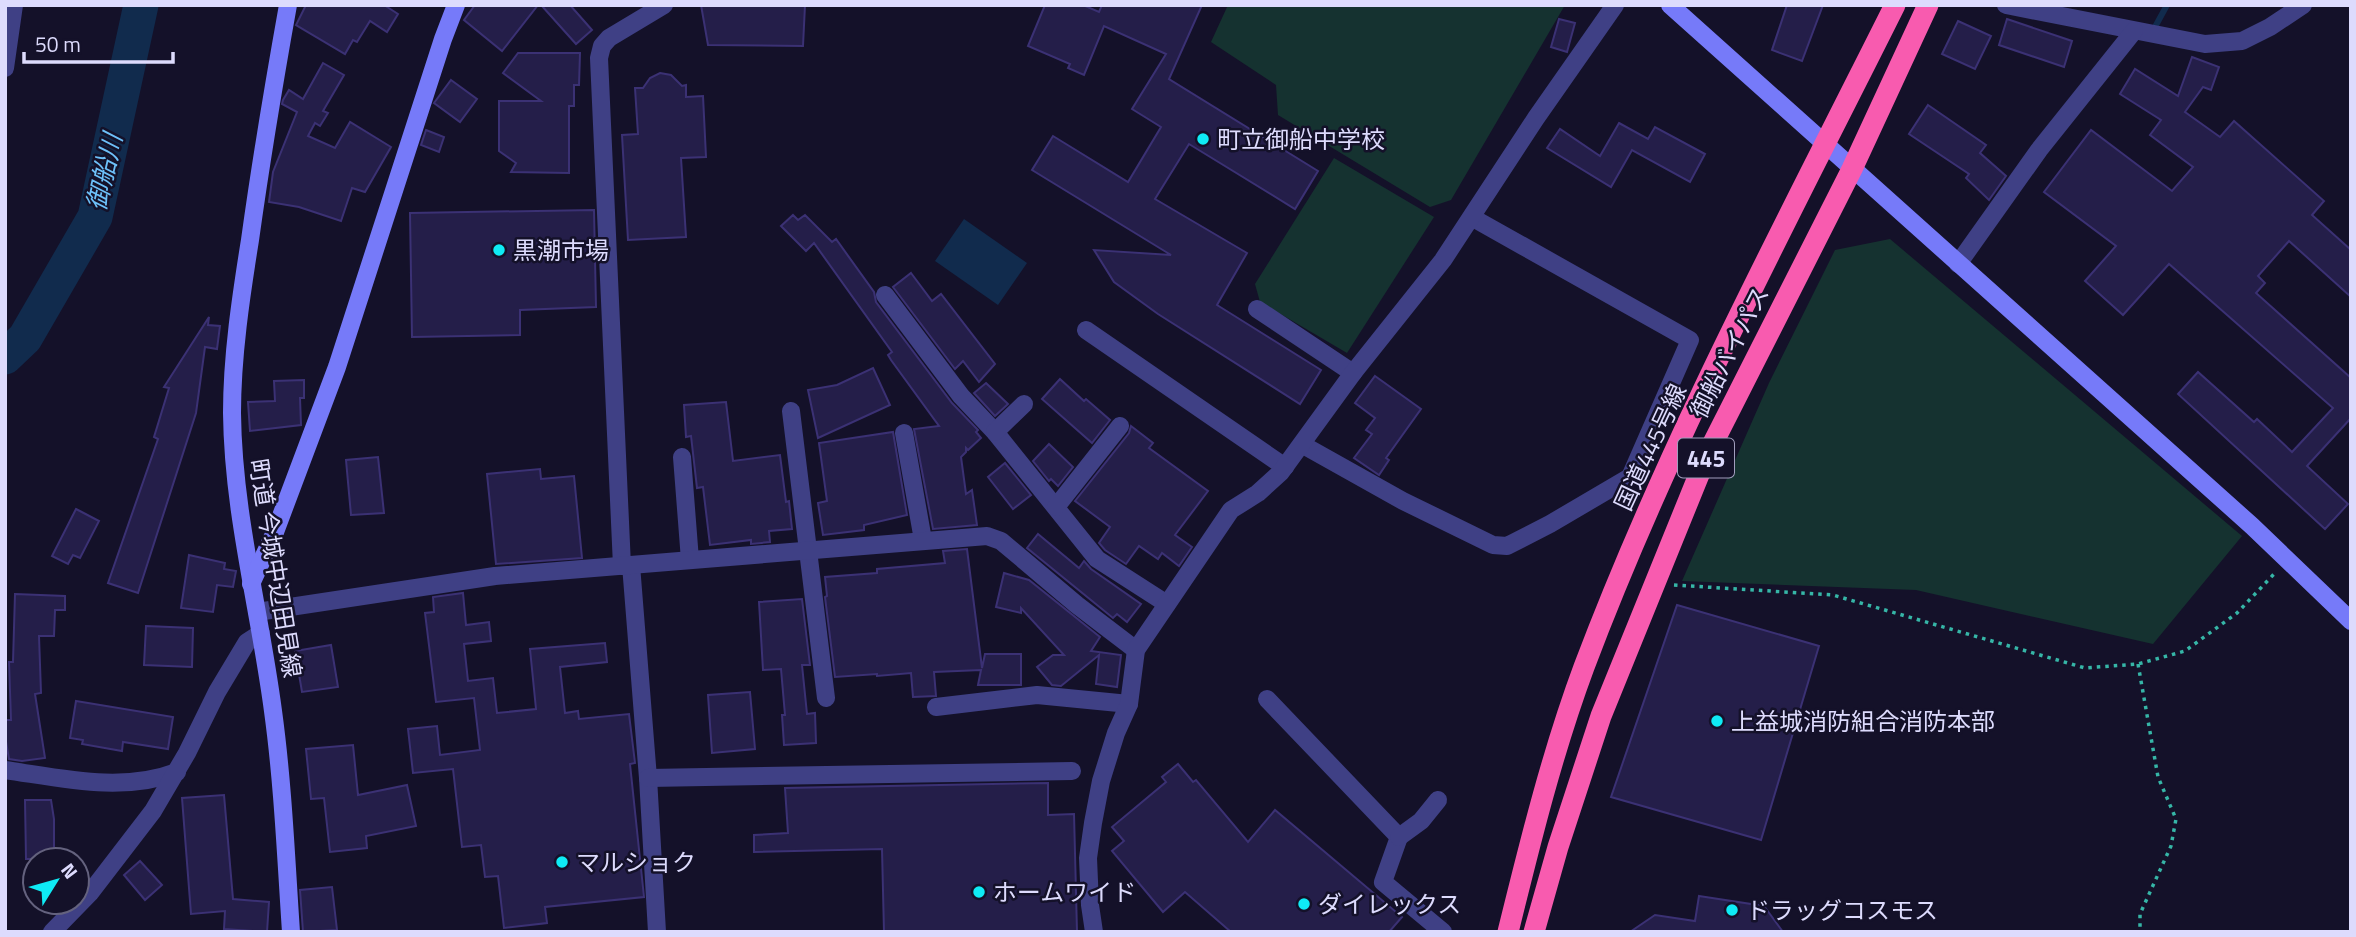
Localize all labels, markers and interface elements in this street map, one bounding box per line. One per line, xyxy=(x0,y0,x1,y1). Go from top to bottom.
scale bar xyxy=(24,21,173,65)
text: 50 m xyxy=(35,28,81,60)
place label: 町立御船中学校 xyxy=(1217,121,1385,157)
water label: 御船川 xyxy=(76,127,132,214)
marker: 町立御船中学校 xyxy=(1195,131,1211,147)
place label: 黒潮市場 xyxy=(513,232,609,268)
marker: 黒潮市場 xyxy=(491,242,507,258)
street label: 御船バイパス xyxy=(1680,280,1778,424)
street label: 国道445号線 xyxy=(1605,378,1695,516)
road number: 445 xyxy=(1678,438,1734,478)
street label: 町道 今城中辺田見線 xyxy=(241,456,311,680)
place label: 上益城消防組合消防本部 xyxy=(1731,703,1995,739)
marker: 上益城消防組合消防本部 xyxy=(1709,713,1725,729)
place label: マルショク xyxy=(576,844,696,880)
north arrow xyxy=(21,846,91,916)
marker: マルショク xyxy=(554,854,570,870)
text: N xyxy=(54,856,86,884)
place label: ホームワイド xyxy=(993,874,1136,910)
marker: ホームワイド xyxy=(971,884,987,900)
place label: ダイレックス xyxy=(1318,886,1461,922)
place label: ドラッグコスモス xyxy=(1746,892,1938,928)
marker: ダイレックス xyxy=(1296,896,1312,912)
marker: ドラッグコスモス xyxy=(1724,902,1740,918)

